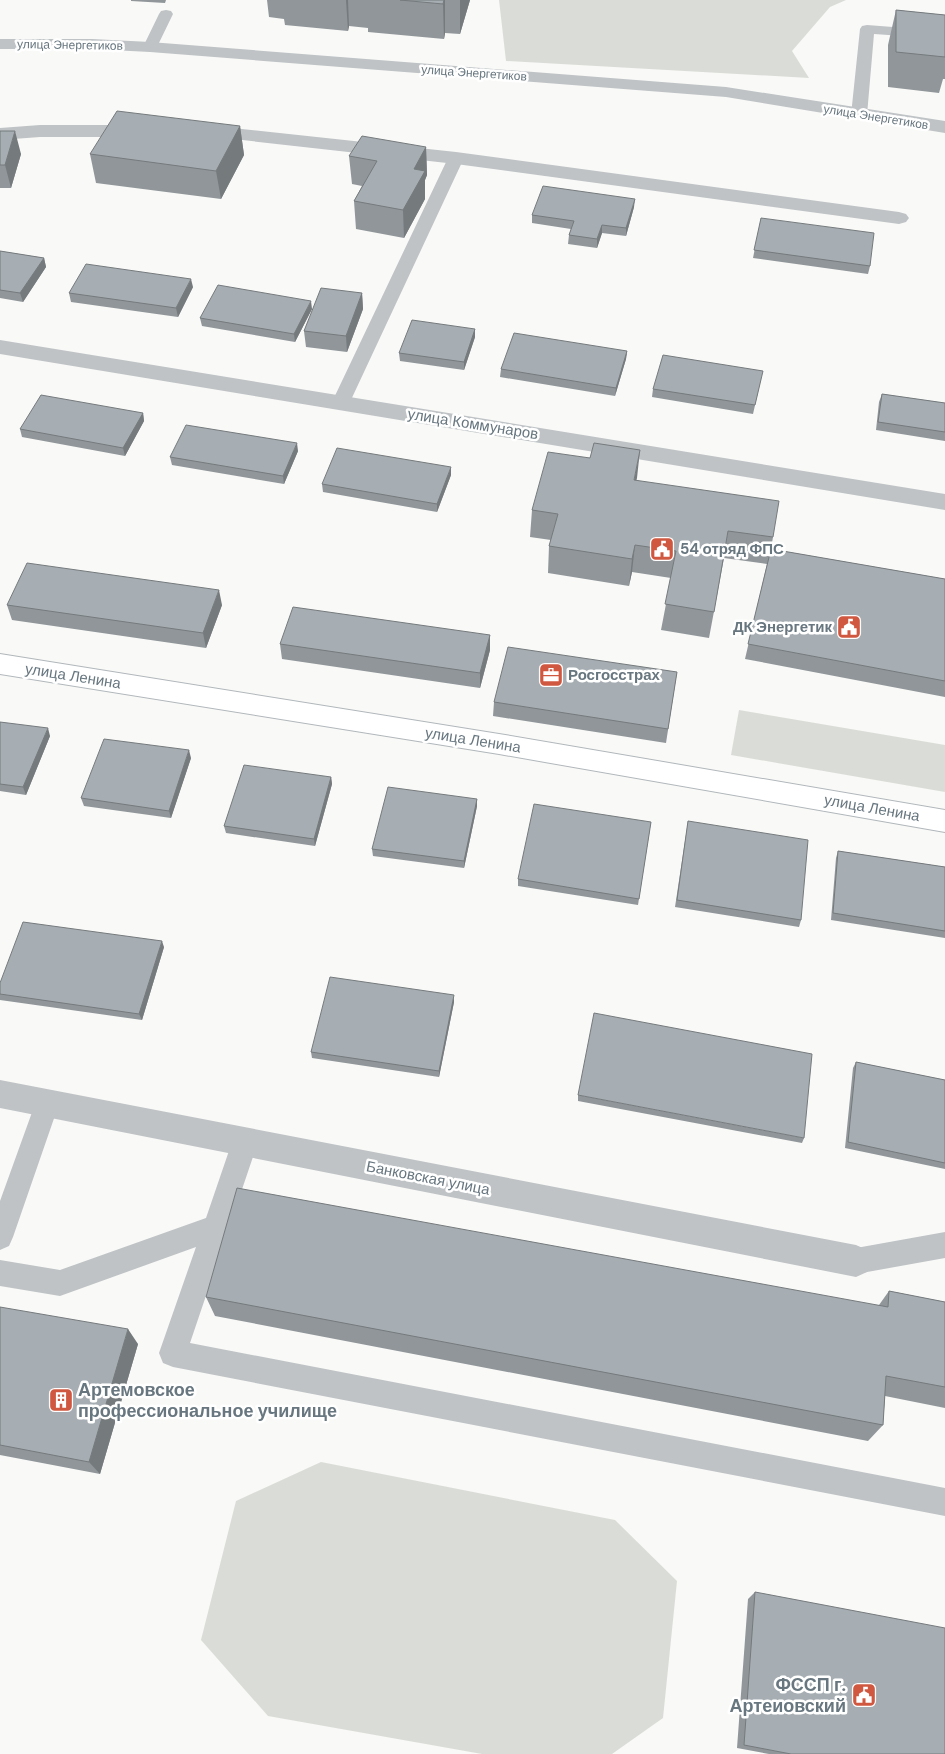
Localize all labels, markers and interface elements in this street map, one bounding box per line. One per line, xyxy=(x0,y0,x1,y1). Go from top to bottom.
street label: улица Энергетиков xyxy=(17,36,123,54)
street label: улица Энергетиков xyxy=(421,61,527,85)
street label: улица Энергетиков xyxy=(822,101,930,133)
street label: улица Коммунаров xyxy=(406,404,540,444)
public building icon: 54 отряд ФПС xyxy=(649,536,675,562)
place label: 54 отряд ФПС xyxy=(680,539,784,559)
public building icon: ДК Энергетик xyxy=(836,614,862,640)
place label: ДК Энергетик xyxy=(733,617,832,637)
street label: улица Ленина xyxy=(24,659,123,694)
office icon: Росгосстрах xyxy=(538,662,564,688)
place label: Росгосстрах xyxy=(568,665,660,685)
street label: улица Ленина xyxy=(424,723,523,758)
street label: улица Ленина xyxy=(823,790,922,826)
street label: Банковская улица xyxy=(365,1156,492,1200)
place label: Артемовское профессиональное училище xyxy=(78,1378,337,1423)
building icon: Артемовское профессиональное училище xyxy=(48,1387,74,1413)
place label: ФССП г. Артеиовский xyxy=(730,1673,846,1718)
public building icon: ФССП г. Артеиовский xyxy=(851,1682,877,1708)

